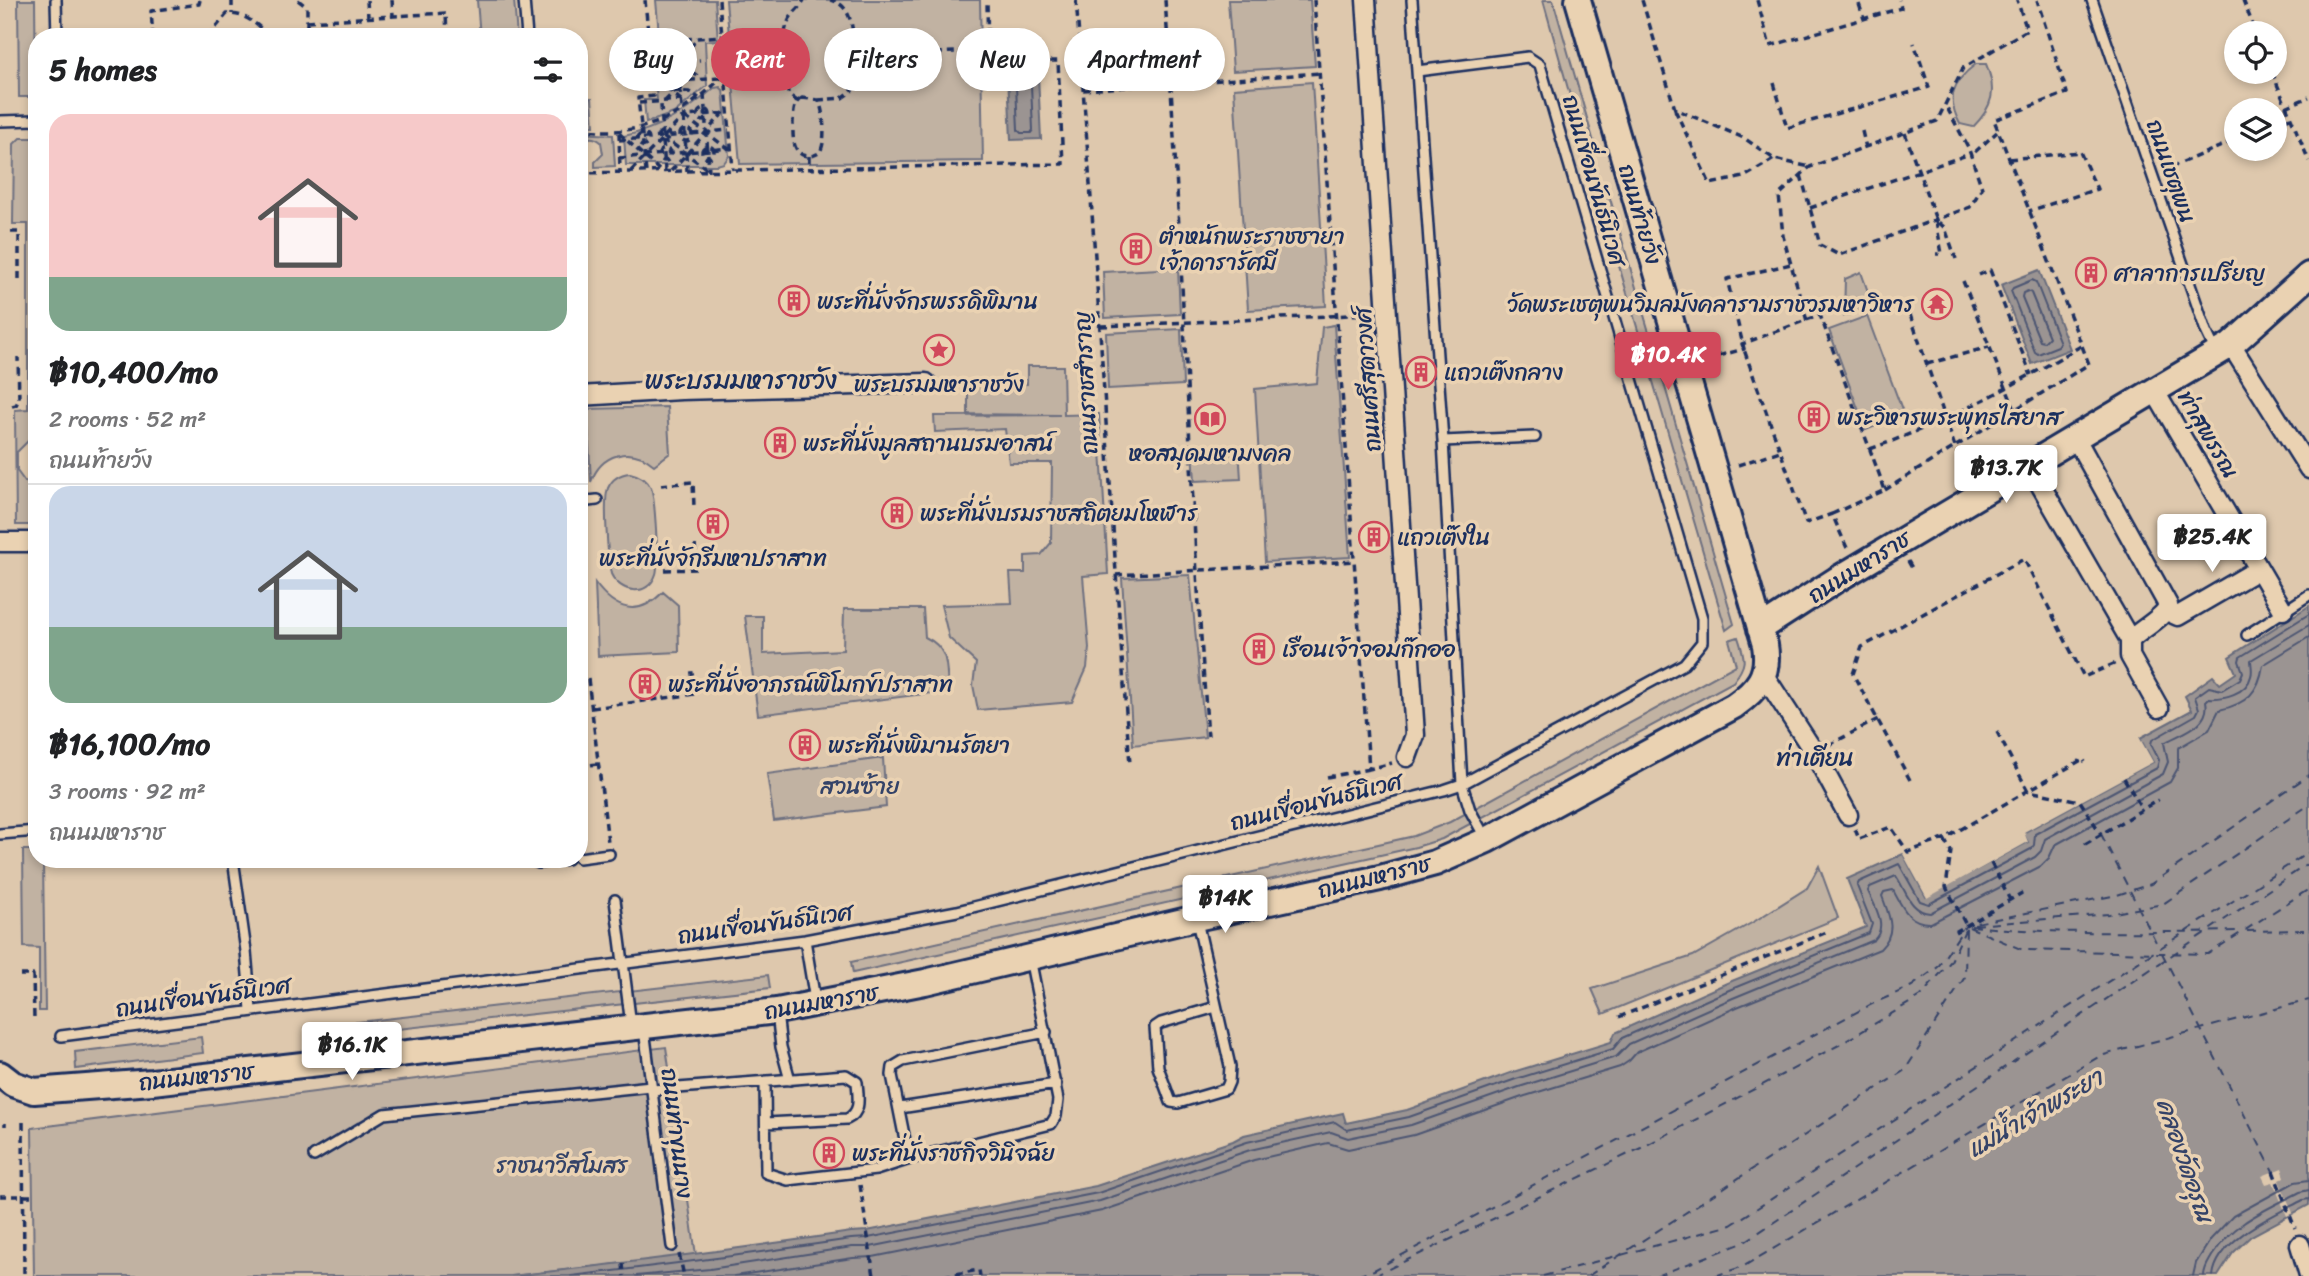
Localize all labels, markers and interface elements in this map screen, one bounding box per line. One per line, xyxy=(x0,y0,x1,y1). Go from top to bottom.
map controls xyxy=(2224,21,2287,161)
button: locate xyxy=(2224,21,2287,84)
chip: Buy xyxy=(609,28,697,91)
chip: Rent xyxy=(711,28,810,91)
chip: Filters xyxy=(824,28,942,91)
chip: New xyxy=(956,28,1050,91)
chip: Apartment xyxy=(1064,28,1225,91)
text: 5 homes xyxy=(49,43,157,97)
icon: filters xyxy=(529,51,567,89)
street label: ถนนเขื่อนขันธ์นิเวศ xyxy=(1550,90,1639,273)
button: layers xyxy=(2224,98,2287,161)
street label: ถนนเชตุพน xyxy=(2134,113,2208,229)
street label: ถนนท้ายวัง xyxy=(1606,159,1674,270)
icon: home xyxy=(245,160,371,286)
place label: ตำหนักพระราชชายา เจ้าดารารัศมี xyxy=(1159,216,1345,283)
building icon: ตำหนักพระราชชายา เจ้าดารารัศมี xyxy=(1119,232,1153,266)
place label: ศาลาการเปรียญ xyxy=(2113,253,2266,294)
building icon: ศาลาการเปรียญ xyxy=(2074,256,2108,290)
place label: พระที่นั่งจักรพรรดิพิมาน xyxy=(817,280,1038,322)
building icon: พระที่นั่งจักรพรรดิพิมาน xyxy=(777,284,811,318)
place label: วัดพระเชตุพนวิมลมังคลารามราชวรมหาวิหาร xyxy=(1507,284,1915,325)
temple icon: วัดพระเชตุพนวิมลมังคลารามราชวรมหาวิหาร xyxy=(1920,287,1954,321)
street label: ถนนศรีสุดาวงศ์ xyxy=(1342,302,1393,454)
street label: ถนนราชสำราญ xyxy=(1062,310,1110,456)
pin: ฿10.4K xyxy=(1611,332,1725,392)
place icon: พระบรมมหาราชวัง xyxy=(922,333,956,367)
text: ฿10.4K xyxy=(1631,334,1705,375)
text: ฿10,400/mo xyxy=(49,345,218,399)
place label: แถวเต๊งกลาง xyxy=(1444,352,1563,393)
building icon: แถวเต๊งกลาง xyxy=(1404,355,1438,389)
district label: พระบรมมหาราชวัง xyxy=(645,357,837,403)
place label: พระบรมมหาราชวัง xyxy=(854,364,1024,405)
street label: ท่าสุพรรณ xyxy=(2166,382,2250,486)
place label: พระวิหารพระพุทธไสยาส xyxy=(1837,397,2065,438)
text: 2 rooms · 52 m² xyxy=(49,399,206,440)
building icon: พระวิหารพระพุทธไสยาส xyxy=(1797,400,1831,434)
library icon: หอสมุดมหามงคล xyxy=(1193,402,1227,436)
place label: พระที่นั่งมูลสถานบรมอาสน์ xyxy=(803,422,1058,464)
building icon: พระที่นั่งมูลสถานบรมอาสน์ xyxy=(763,426,797,460)
place label: หอสมุดมหามงคล xyxy=(1129,433,1291,474)
text: ถนนท้ายวัง xyxy=(49,440,152,481)
pin: ฿13.7K xyxy=(1949,446,2063,505)
text: ฿13.7K xyxy=(1970,447,2042,488)
place label: พระที่นั่งบรมราชสถิตยมโหฬาร xyxy=(920,492,1198,534)
building icon: พระที่นั่งบรมราชสถิตยมโหฬาร xyxy=(880,496,914,530)
building icon: พระที่นั่งจักรีมหาปราสาท xyxy=(696,507,730,541)
pin: ฿25.4K xyxy=(2155,514,2269,574)
text: ฿25.4K xyxy=(2173,516,2251,557)
place label: แถวเต๊งใน xyxy=(1397,517,1490,558)
street label: ถนนมหาราช xyxy=(1799,518,1920,615)
building icon: แถวเต๊งใน xyxy=(1357,520,1391,554)
icon: home xyxy=(245,532,371,658)
place label: พระที่นั่งจักรีมหาปราสาท xyxy=(599,537,827,579)
place label: เรือนเจ้าจอมก๊กออ xyxy=(1282,629,1456,670)
building icon: เรือนเจ้าจอมก๊กออ xyxy=(1242,632,1276,666)
place label: พระที่นั่งอาภรณ์พิโมกข์ปราสาท xyxy=(668,663,953,705)
building icon: พระที่นั่งอาภรณ์พิโมกข์ปราสาท xyxy=(628,667,662,701)
text: ฿16,100/mo xyxy=(49,717,210,771)
place label: พระที่นั่งพิมานรัตยา xyxy=(828,724,1010,766)
building icon: พระที่นั่งพิมานรัตยา xyxy=(788,728,822,762)
district label: ท่าเตียน xyxy=(1776,737,1854,779)
street label: ถนนเขื่อนขันธ์นิเวศ xyxy=(1225,760,1409,843)
park label: สวนซ้าย xyxy=(820,766,900,807)
text: 3 rooms · 92 m² xyxy=(49,771,206,812)
text: ถนนมหาราช xyxy=(49,812,164,853)
street label: ถนนมหาราช xyxy=(1313,843,1437,911)
pin: ฿14K xyxy=(1184,876,1266,935)
text: ฿14K xyxy=(1199,877,1251,918)
street label: ถนนเขื่อนขันธ์นิเวศ xyxy=(675,891,858,957)
street label: ถนนเขื่อนขันธ์นิเวศ xyxy=(113,964,296,1030)
street label: ถนนมหาราช xyxy=(761,971,883,1032)
pin: ฿16.1K xyxy=(295,1023,409,1082)
text: ฿16.1K xyxy=(318,1024,386,1065)
street label: ถนนมหาราช xyxy=(137,1050,257,1103)
water label: แม่น้ำเจ้าพระยา xyxy=(1959,1056,2113,1169)
street label: ถนนท่าขุนนาง xyxy=(649,1065,705,1201)
water label: คลองวัดอรุณ xyxy=(2144,1093,2227,1230)
place label: พระที่นั่งราชกิจวินิจฉัย xyxy=(852,1132,1056,1174)
building icon: พระที่นั่งราชกิจวินิจฉัย xyxy=(812,1136,846,1170)
park label: ราชนาวีสโมสร xyxy=(496,1145,628,1186)

